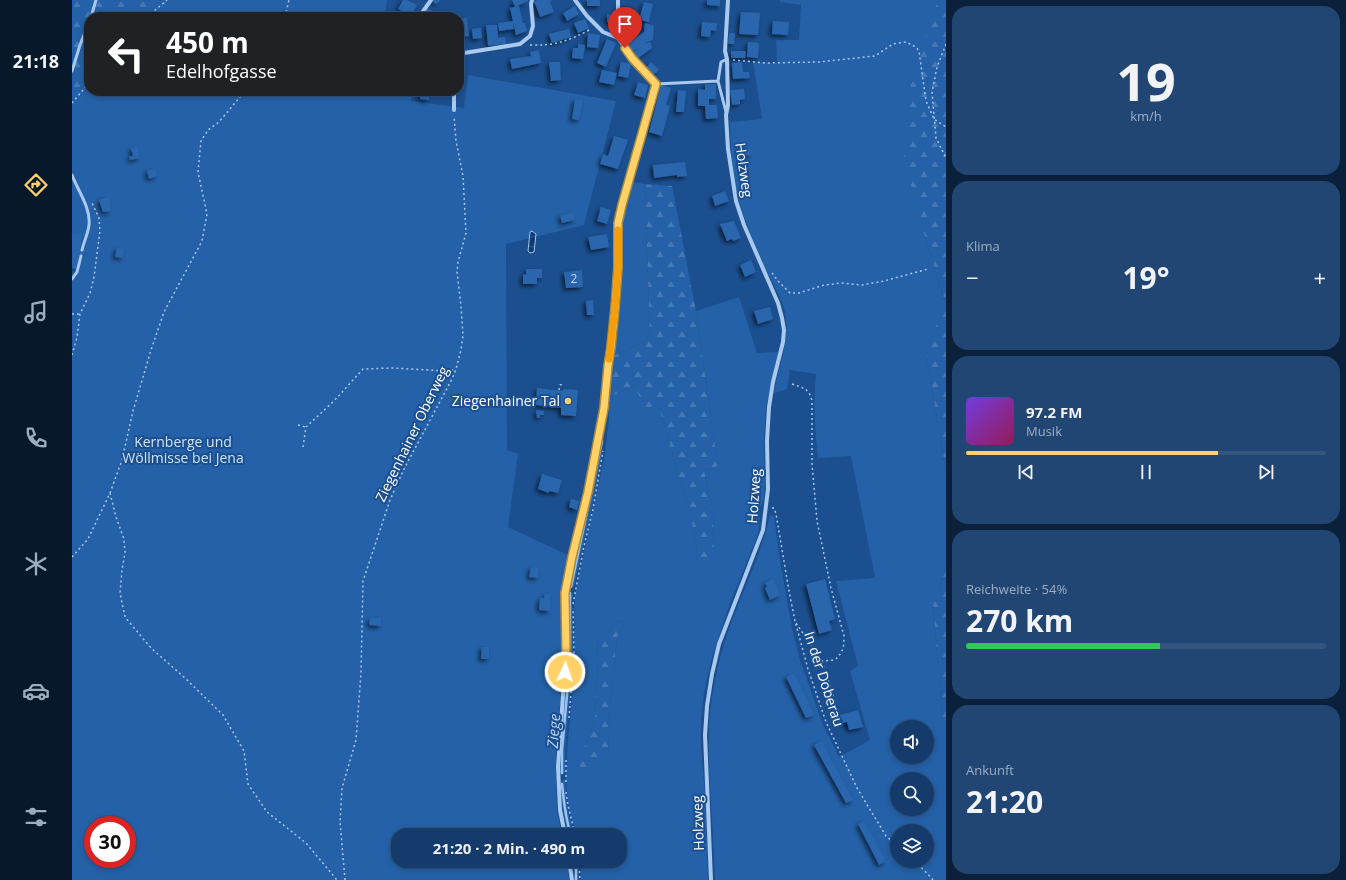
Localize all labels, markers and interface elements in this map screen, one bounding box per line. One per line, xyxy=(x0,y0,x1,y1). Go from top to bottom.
pin xyxy=(608,7.0,642,48)
icon: arrive xyxy=(614,13,636,35)
text: 450 m xyxy=(166,23,249,61)
icon: left xyxy=(100,28,152,80)
text: 19 xyxy=(1116,45,1176,116)
text: 21:18 xyxy=(13,49,59,73)
text: Edelhofgasse xyxy=(166,59,277,83)
text: km/h xyxy=(1130,107,1162,125)
street label: Holzweg xyxy=(731,141,758,199)
icon: directions xyxy=(22,171,50,199)
text: Klima xyxy=(966,237,1000,255)
text: 19° xyxy=(1122,257,1170,298)
text: − xyxy=(966,262,979,292)
text: + xyxy=(1313,262,1326,292)
house number: 2 xyxy=(571,270,578,287)
icon: music xyxy=(22,298,50,326)
street label: Ziegenhainer Oberweg xyxy=(370,363,453,505)
place label: Ziegenhainer Tal xyxy=(452,391,560,410)
marker: Ziegenhainer Tal xyxy=(563,396,573,406)
text: 97.2 FM xyxy=(1026,402,1082,422)
text: Musik xyxy=(1026,422,1062,440)
icon: phone xyxy=(22,424,50,452)
park label: Kernberge und Wöllmisse bei Jena xyxy=(122,432,244,467)
icon: previous xyxy=(1015,461,1037,483)
icon: pause xyxy=(1135,461,1157,483)
icon: next xyxy=(1255,461,1277,483)
street label: Holzweg xyxy=(742,467,765,524)
icon: climate xyxy=(22,550,50,578)
text: Reichweite · 54% xyxy=(966,580,1067,598)
text: 270 km xyxy=(966,600,1073,641)
street label: In der Doberau xyxy=(800,629,849,729)
position arrow xyxy=(544,651,586,693)
icon: car xyxy=(22,677,50,705)
water label: Ziege xyxy=(542,713,564,750)
map controls xyxy=(890,720,934,868)
button: sound xyxy=(890,720,934,764)
text: Ankunft xyxy=(966,761,1014,779)
button: search xyxy=(890,772,934,816)
text: 21:20 xyxy=(966,781,1043,822)
street label: Holzweg xyxy=(687,795,708,851)
icon: filters xyxy=(22,803,50,831)
speed limit sign: 30 xyxy=(84,816,136,868)
button: layers xyxy=(890,824,934,868)
text: 21:20 · 2 Min. · 490 m xyxy=(433,838,585,858)

